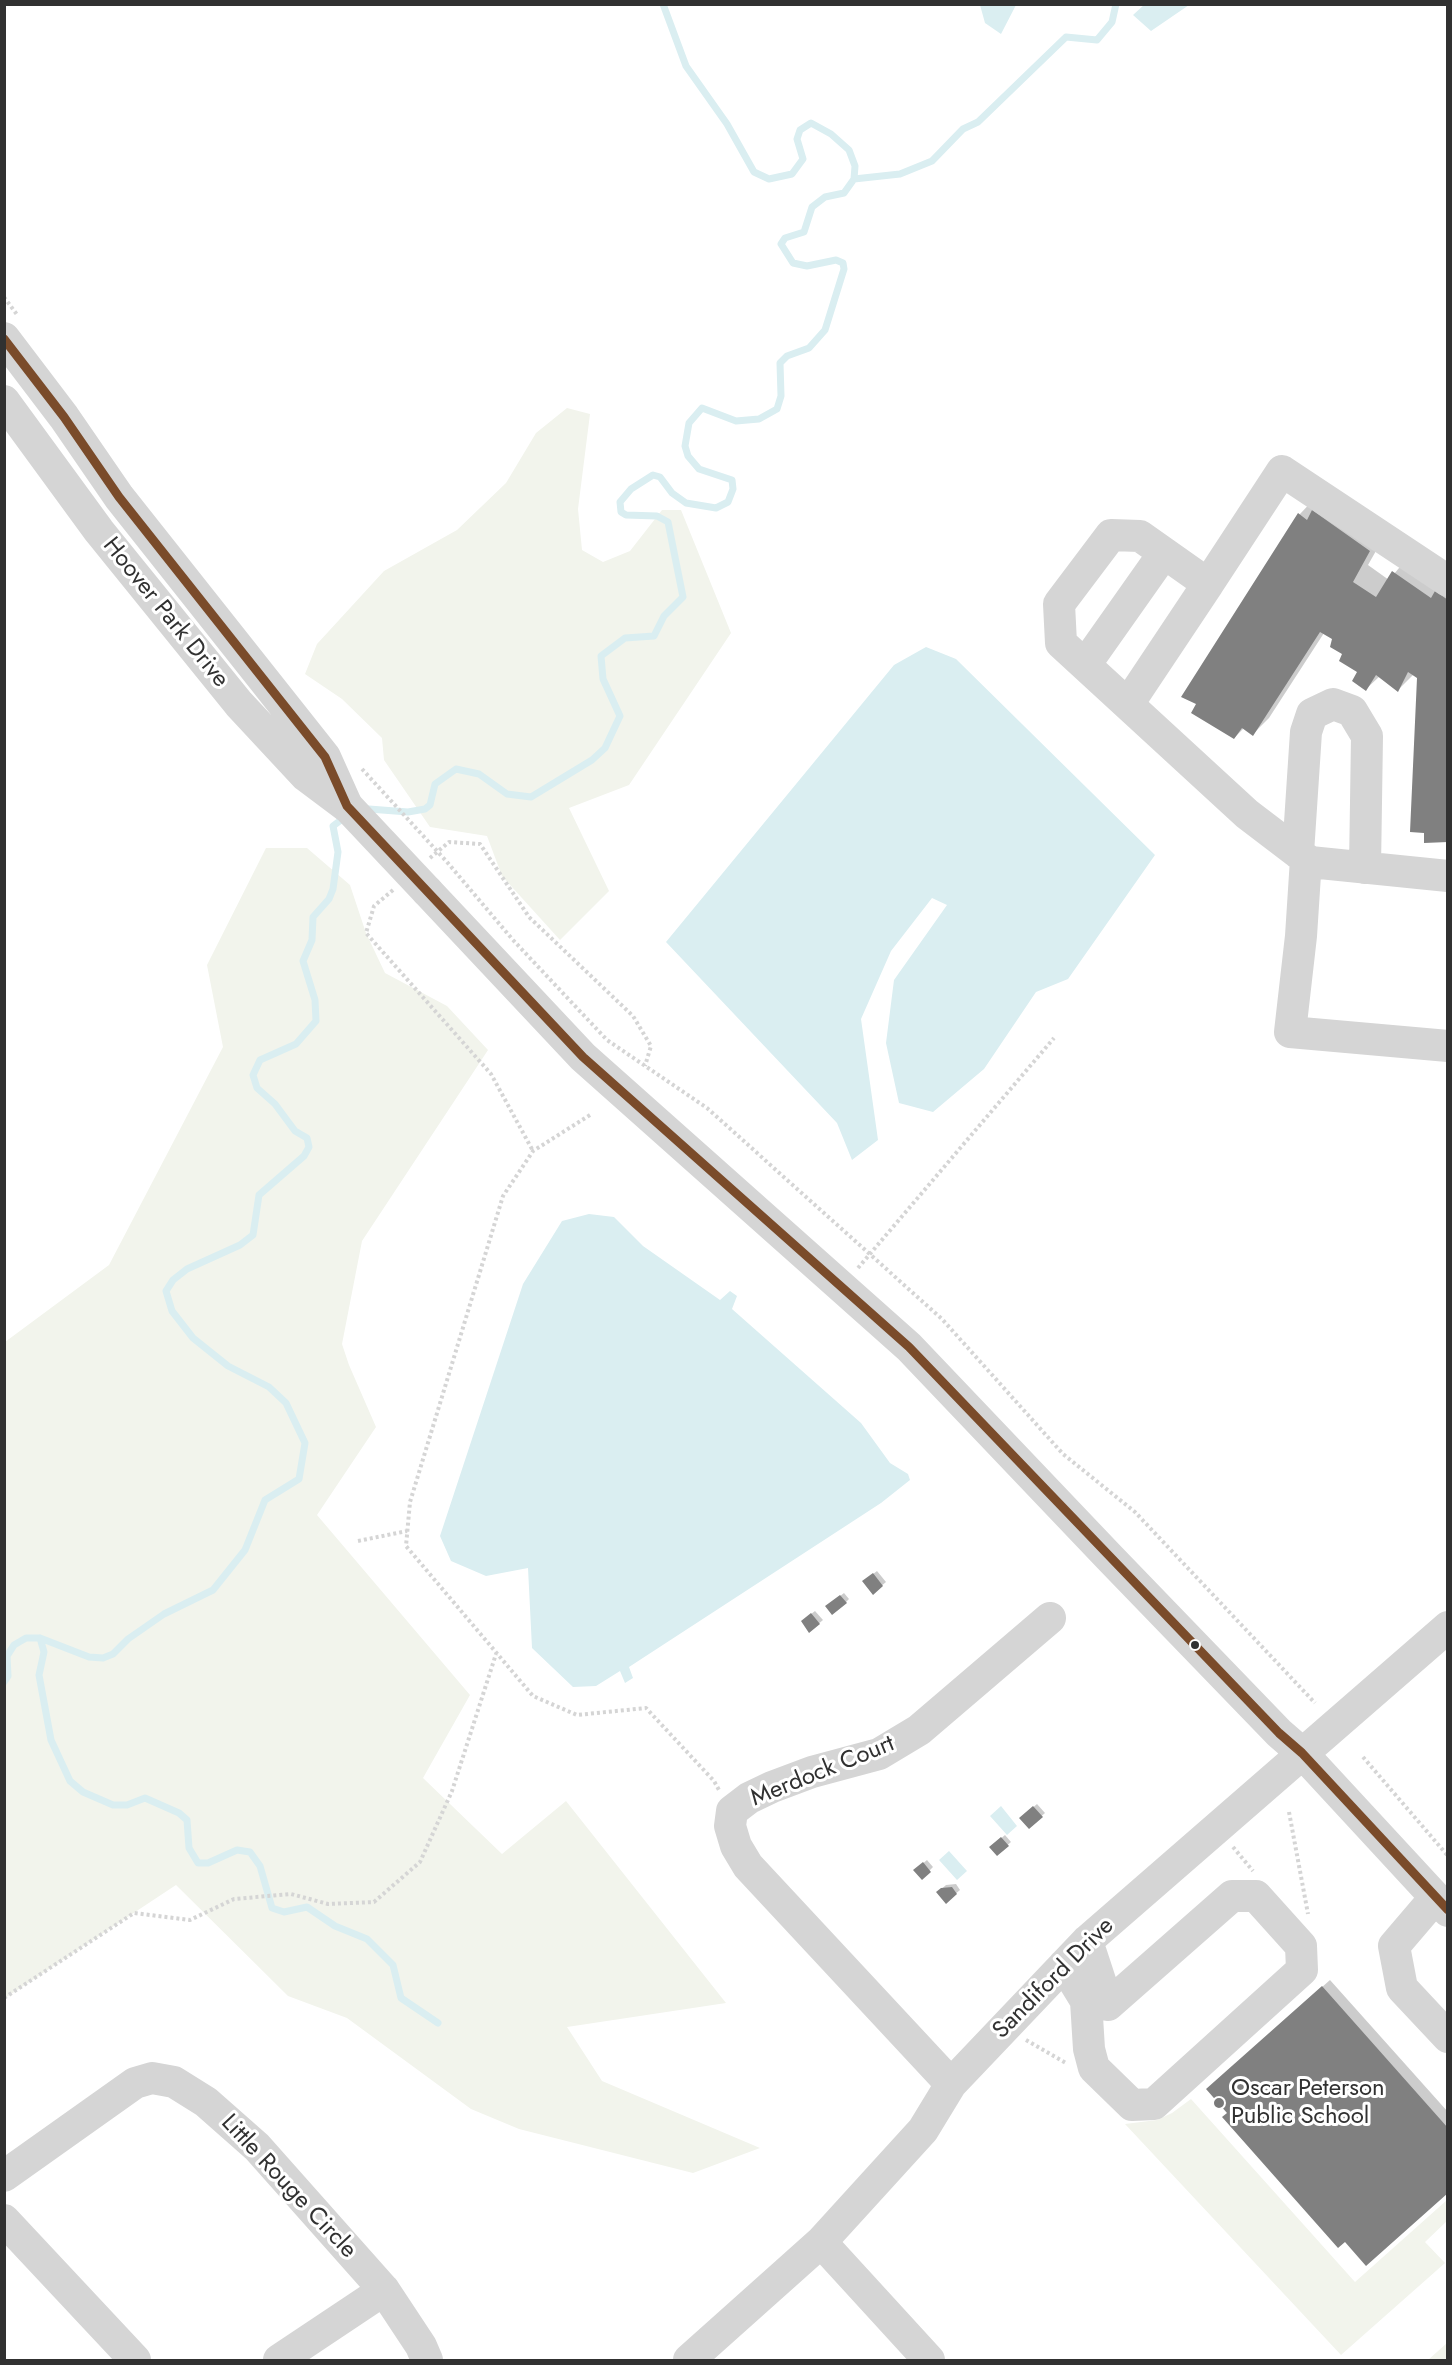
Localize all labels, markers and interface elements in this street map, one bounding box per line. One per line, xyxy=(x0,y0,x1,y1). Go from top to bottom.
street label: Hoover Park Drive xyxy=(96,532,234,694)
unlabelled marker xyxy=(1189,1639,1201,1651)
street label: Merdock Court xyxy=(747,1730,899,1814)
street label: Sandiford Drive xyxy=(987,1912,1121,2046)
place label: Oscar Peterson Public School xyxy=(1231,2075,1385,2131)
marker: Oscar Peterson Public School xyxy=(1212,2096,1226,2110)
street label: Little Rouge Circle xyxy=(214,2109,362,2265)

